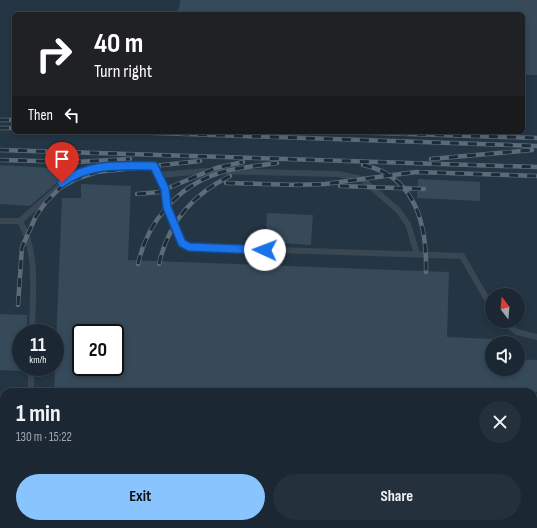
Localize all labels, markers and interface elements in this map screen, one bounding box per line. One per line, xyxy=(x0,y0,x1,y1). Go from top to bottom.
text: 40 m xyxy=(94,27,143,60)
icon: right xyxy=(28,28,80,80)
text: Turn right xyxy=(94,61,152,82)
icon: left xyxy=(61,104,83,126)
text: Then xyxy=(28,106,53,125)
pin xyxy=(45,142,79,183)
icon: arrive xyxy=(51,148,73,170)
position arrow xyxy=(244,229,286,271)
north arrow xyxy=(485,288,525,328)
map controls xyxy=(485,288,525,376)
speed limit sign: 20 xyxy=(72,324,124,376)
text: 11 xyxy=(30,333,46,357)
button: sound xyxy=(485,336,525,376)
text: km/h xyxy=(29,354,47,366)
text: 1 min xyxy=(16,399,61,428)
button: close xyxy=(479,401,521,443)
text: 130 m · 15:22 xyxy=(16,429,72,445)
button: Exit xyxy=(16,474,265,520)
button: Share xyxy=(273,474,521,520)

